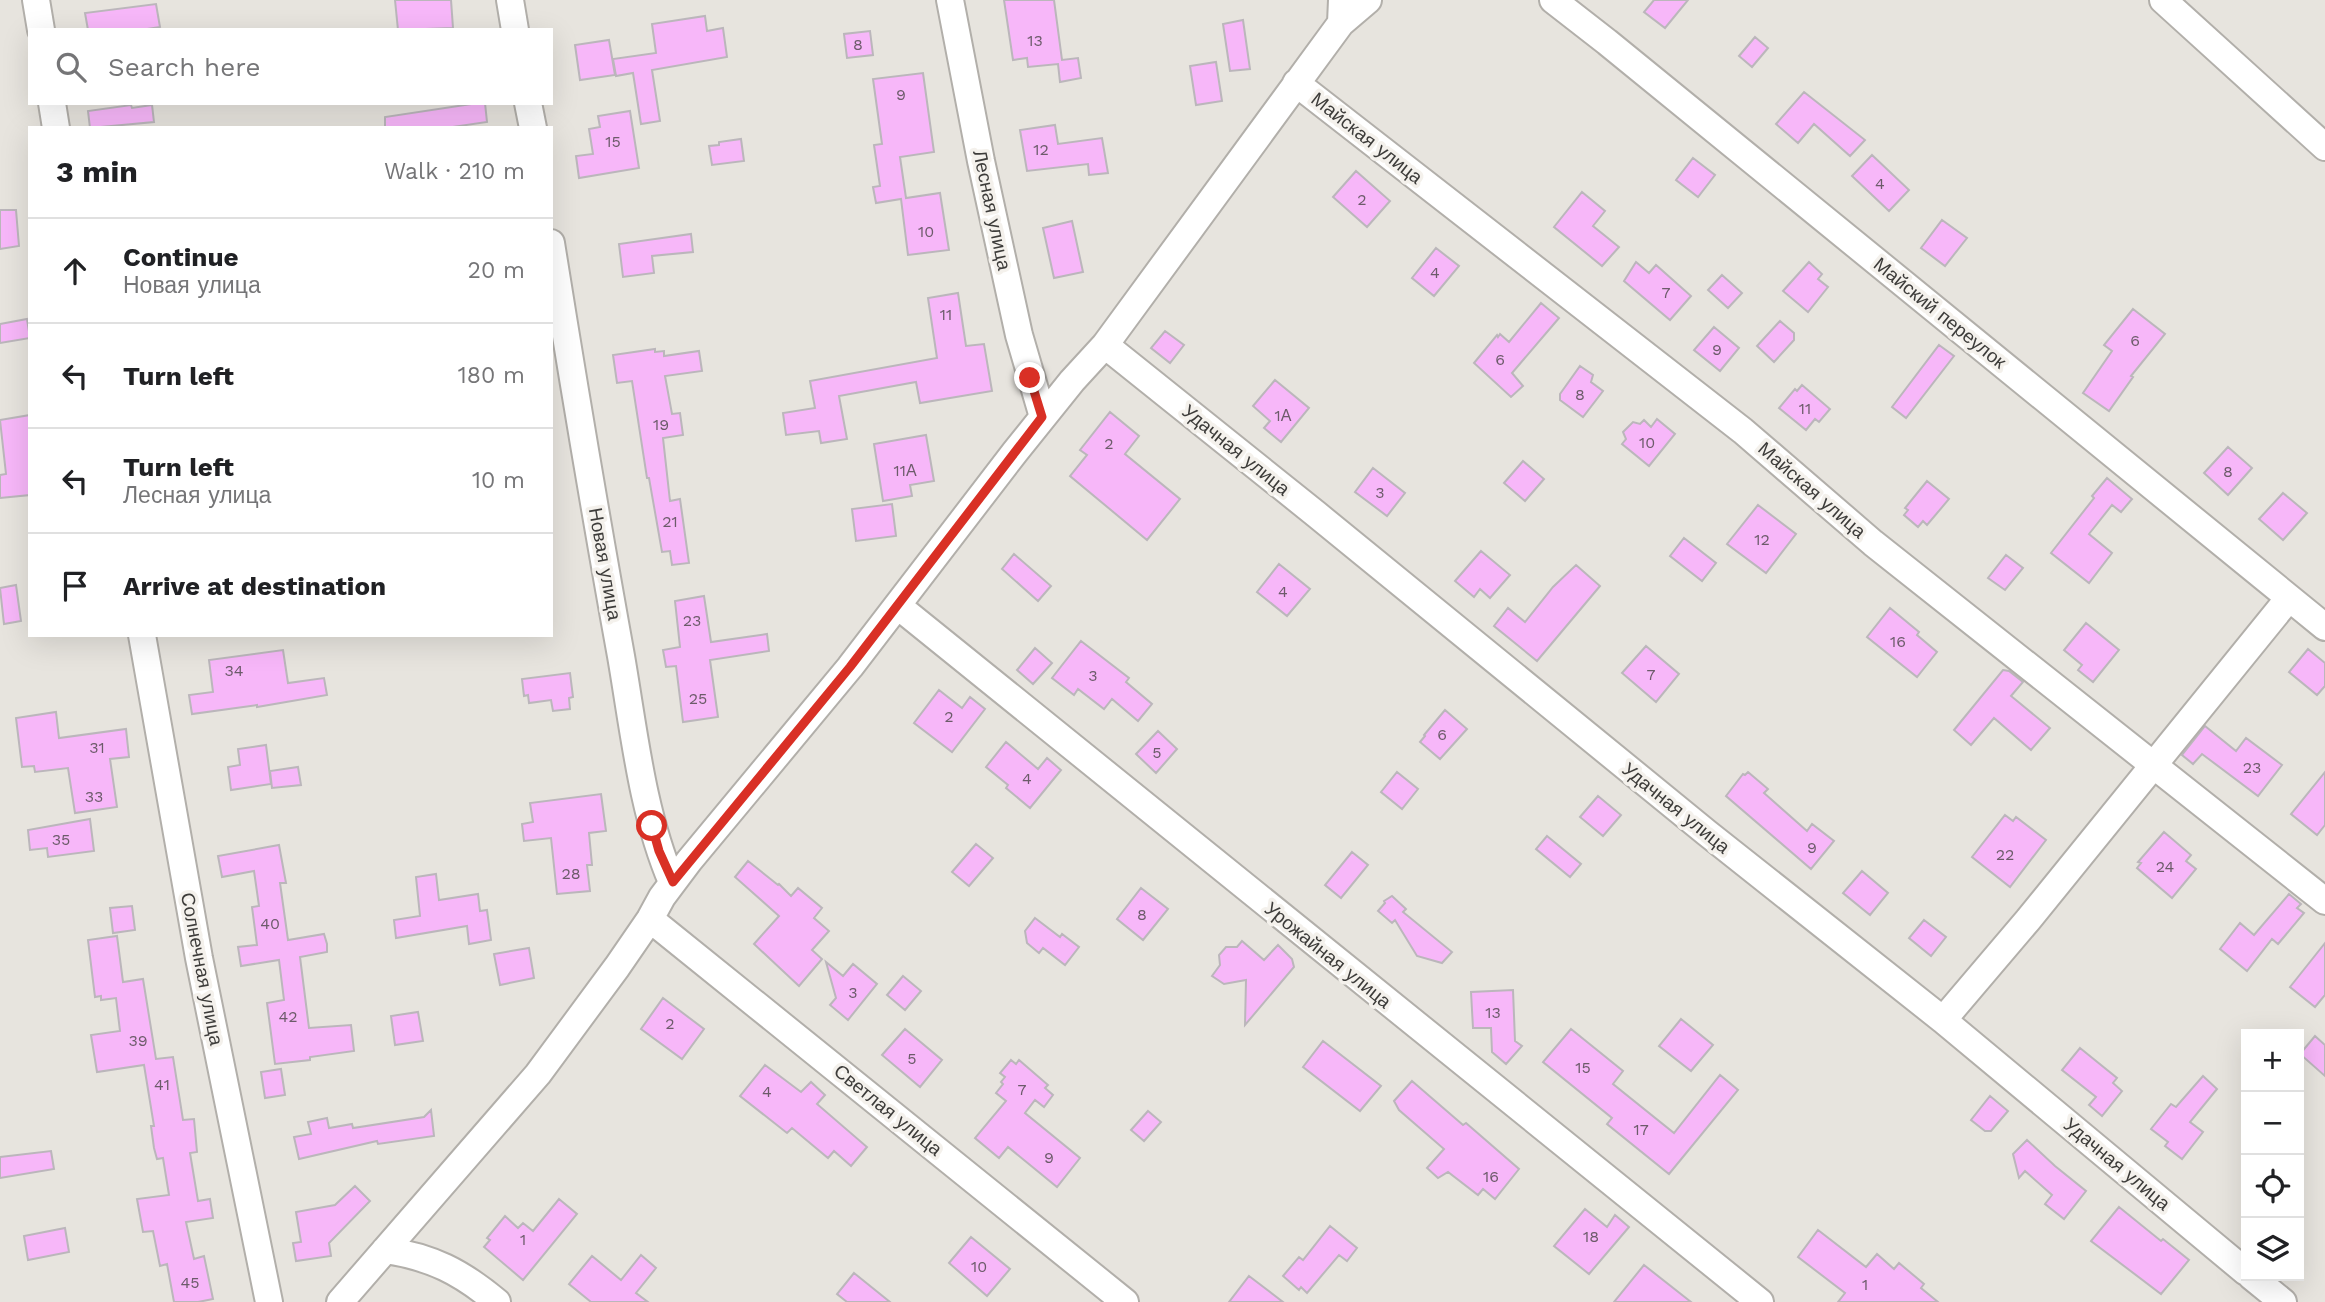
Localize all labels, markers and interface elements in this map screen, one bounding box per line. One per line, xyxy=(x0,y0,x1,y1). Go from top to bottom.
search box xyxy=(28,28,553,105)
house number: 13 xyxy=(1027,31,1043,50)
house number: 8 xyxy=(853,35,863,54)
icon: search xyxy=(52,48,90,86)
text: Search here xyxy=(108,52,260,82)
house number: 9 xyxy=(896,85,906,104)
street label: Майская улица xyxy=(1307,87,1428,189)
house number: 15 xyxy=(605,132,621,151)
house number: 12 xyxy=(1033,140,1049,159)
street label: Лесная улица xyxy=(968,148,1016,273)
text: 3 min xyxy=(56,154,138,189)
text: Walk · 210 m xyxy=(384,158,525,185)
house number: 4 xyxy=(1875,174,1885,193)
house number: 2 xyxy=(1357,190,1367,209)
house number: 10 xyxy=(918,222,934,241)
text: Continue xyxy=(123,242,239,272)
icon: ahead xyxy=(56,252,94,290)
street label: Майский переулок xyxy=(1869,253,2011,374)
text: 20 m xyxy=(468,257,525,284)
house number: 4 xyxy=(1430,263,1440,282)
text: Новая улица xyxy=(123,272,261,299)
house number: 7 xyxy=(1662,283,1671,302)
house number: 11 xyxy=(940,305,952,324)
house number: 6 xyxy=(2130,331,2140,350)
house number: 9 xyxy=(1712,340,1722,359)
house number: 6 xyxy=(1495,350,1505,369)
icon: left xyxy=(56,357,94,395)
text: Turn left xyxy=(123,361,234,391)
text: 180 m xyxy=(458,362,525,389)
route end xyxy=(1014,362,1045,393)
house number: 8 xyxy=(1575,385,1585,404)
house number: 11 xyxy=(1799,399,1811,418)
street label: Удачная улица xyxy=(1178,400,1295,501)
house number: 1А xyxy=(1275,406,1292,425)
house number: 19 xyxy=(653,415,669,434)
house number: 10 xyxy=(1639,433,1655,452)
house number: 2 xyxy=(1104,434,1114,453)
street label: Майская улица xyxy=(1754,437,1871,543)
text: Turn left xyxy=(123,452,234,482)
house number: 11А xyxy=(893,461,917,480)
icon: left xyxy=(56,462,94,500)
house number: 8 xyxy=(2223,462,2233,481)
text: 10 m xyxy=(472,467,525,494)
text: Лесная улица xyxy=(123,482,271,509)
house number: 3 xyxy=(1375,483,1385,502)
street label: Новая улица xyxy=(584,506,626,622)
house number: 21 xyxy=(662,512,678,531)
house number: 12 xyxy=(1754,530,1770,549)
icon: arrive xyxy=(56,567,94,605)
text: Arrive at destination xyxy=(123,571,386,601)
house number: 4 xyxy=(1278,582,1288,601)
house number: 23 xyxy=(683,611,701,630)
house number: 16 xyxy=(1890,632,1906,651)
house number: 34 xyxy=(224,661,244,680)
house number: 7 xyxy=(1647,665,1656,684)
house number: 3 xyxy=(1088,666,1098,685)
house number: 25 xyxy=(689,689,707,708)
house number: 2 xyxy=(944,707,954,726)
house number: 6 xyxy=(1437,725,1447,744)
house number: 31 xyxy=(89,738,105,757)
house number: 5 xyxy=(1152,743,1162,762)
street label: Удачная улица xyxy=(1618,758,1735,859)
house number: 23 xyxy=(2243,758,2261,777)
house number: 4 xyxy=(1022,769,1032,788)
house number: 33 xyxy=(85,787,103,806)
route start xyxy=(636,810,667,841)
house number: 35 xyxy=(52,830,70,849)
house number: 9 xyxy=(1807,838,1817,857)
house number: 22 xyxy=(1996,845,2014,864)
house number: 24 xyxy=(2156,857,2175,876)
house number: 28 xyxy=(561,864,581,883)
street label: Солнечная улица xyxy=(176,891,228,1048)
street label: Урожайная улица xyxy=(1260,897,1396,1013)
house number: 8 xyxy=(1137,905,1147,924)
house number: 40 xyxy=(260,914,280,933)
house number: 3 xyxy=(848,983,858,1002)
house number: 13 xyxy=(1485,1003,1501,1022)
house number: 42 xyxy=(278,1007,298,1026)
house number: 2 xyxy=(665,1014,675,1033)
map controls xyxy=(2241,1029,2304,1281)
button: + xyxy=(2241,1029,2304,1092)
house number: 39 xyxy=(128,1031,148,1050)
house number: 5 xyxy=(907,1049,917,1068)
house number: 15 xyxy=(1575,1058,1591,1077)
street label: Светлая улица xyxy=(829,1059,947,1161)
house number: 41 xyxy=(154,1075,170,1094)
house number: 7 xyxy=(1018,1080,1027,1099)
house number: 4 xyxy=(762,1082,772,1101)
button: − xyxy=(2241,1092,2304,1155)
street label: Удачная улица xyxy=(2059,1113,2175,1215)
house number: 17 xyxy=(1633,1120,1649,1139)
house number: 9 xyxy=(1044,1148,1054,1167)
button: locate xyxy=(2241,1155,2304,1218)
house number: 16 xyxy=(1483,1167,1499,1186)
button: layers xyxy=(2241,1218,2304,1281)
house number: 18 xyxy=(1583,1227,1599,1246)
house number: 1 xyxy=(520,1230,526,1249)
house number: 10 xyxy=(971,1257,987,1276)
house number: 45 xyxy=(180,1273,200,1292)
house number: 1 xyxy=(1862,1275,1868,1294)

